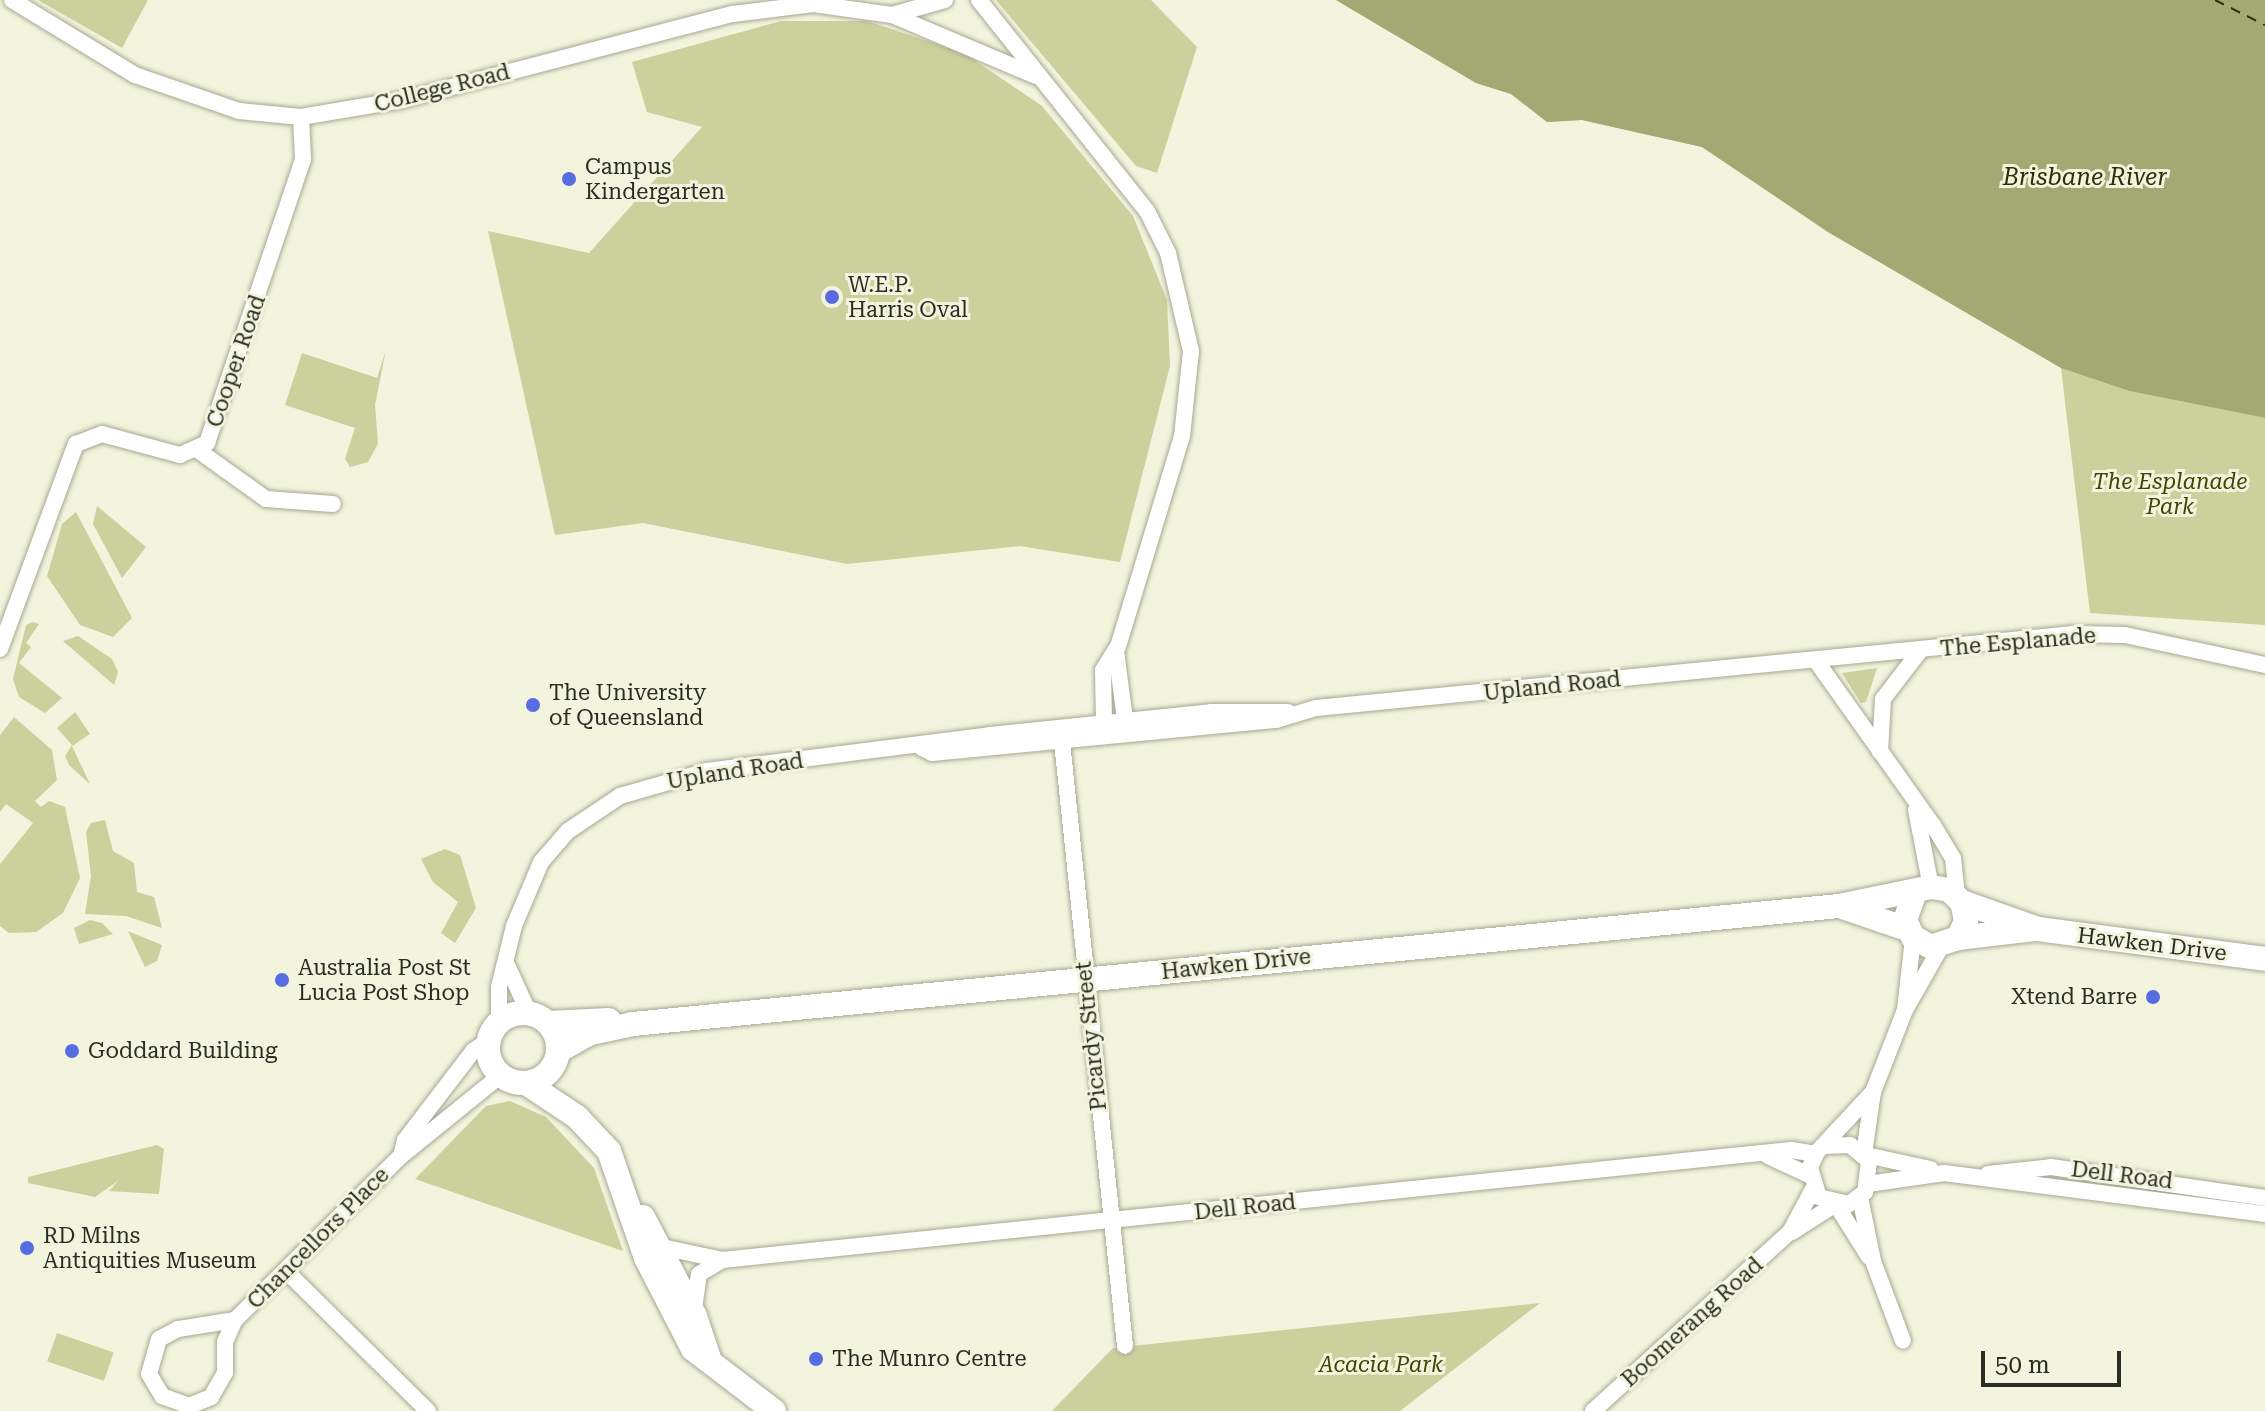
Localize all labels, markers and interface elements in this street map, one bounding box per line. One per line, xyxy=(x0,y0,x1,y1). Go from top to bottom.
street label: College Road xyxy=(372,58,512,118)
place label: Campus Kindergarten xyxy=(585,153,725,204)
water label: Brisbane River xyxy=(2003,164,2167,192)
marker: Campus Kindergarten xyxy=(560,170,578,188)
place label: W.E.P. Harris Oval xyxy=(848,271,968,322)
marker: W.E.P. Harris Oval xyxy=(823,288,841,306)
street label: Cooper Road xyxy=(201,291,271,431)
park label: The Esplanade Park xyxy=(2093,468,2247,520)
street label: The Esplanade xyxy=(1939,622,2097,662)
street label: Upland Road xyxy=(1482,666,1622,706)
place label: The University of Queensland xyxy=(549,679,706,730)
marker: The University of Queensland xyxy=(524,696,542,714)
street label: Upland Road xyxy=(665,747,805,795)
street label: Hawken Drive xyxy=(2076,922,2228,966)
street label: Hawken Drive xyxy=(1160,943,1312,985)
place label: Australia Post St Lucia Post Shop xyxy=(298,954,471,1006)
street label: Picardy Street xyxy=(1070,960,1112,1112)
marker: Australia Post St Lucia Post Shop xyxy=(273,971,291,989)
place label: Xtend Barre xyxy=(2011,984,2137,1010)
marker: Xtend Barre xyxy=(2144,988,2162,1006)
place label: Goddard Building xyxy=(88,1038,278,1064)
marker: Goddard Building xyxy=(63,1042,81,1060)
street label: Dell Road xyxy=(2070,1156,2174,1194)
street label: Chancellors Place xyxy=(242,1162,394,1314)
street label: Dell Road xyxy=(1193,1189,1297,1225)
place label: RD Milns Antiquities Museum xyxy=(43,1222,257,1274)
marker: RD Milns Antiquities Museum xyxy=(18,1239,36,1257)
street label: Boomerang Road xyxy=(1616,1252,1768,1392)
scale bar xyxy=(1985,1335,2125,1385)
place label: The Munro Centre xyxy=(832,1346,1027,1372)
marker: The Munro Centre xyxy=(807,1350,825,1368)
text: 50 m xyxy=(1995,1351,2050,1379)
park label: Acacia Park xyxy=(1319,1352,1443,1378)

